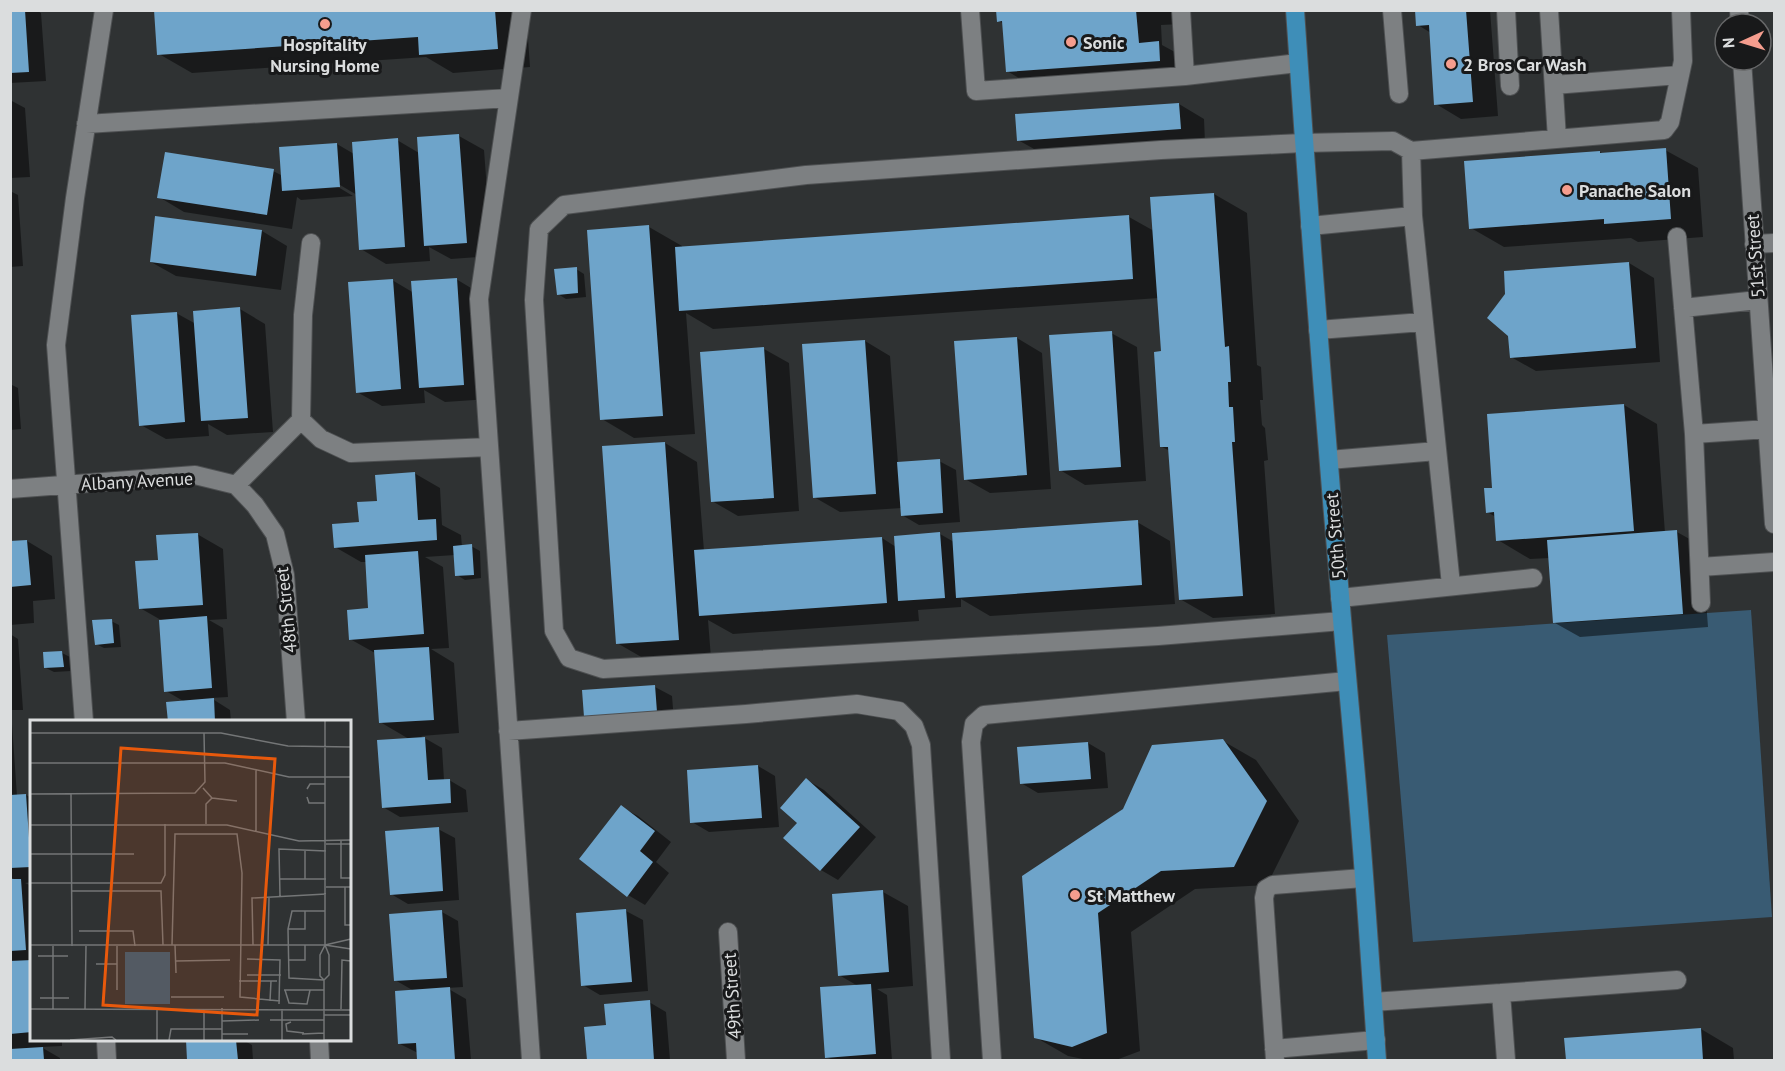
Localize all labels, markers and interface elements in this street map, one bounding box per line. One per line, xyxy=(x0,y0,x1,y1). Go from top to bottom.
north arrow xyxy=(1713,12,1773,72)
marker: Hospitality Nursing Home xyxy=(318,17,332,31)
place label: Sonic xyxy=(1083,31,1125,54)
place label: Hospitality Nursing Home xyxy=(270,33,380,77)
marker: Sonic xyxy=(1064,35,1078,49)
text: N xyxy=(1718,37,1738,49)
place label: 2 Bros Car Wash xyxy=(1463,53,1587,76)
marker: 2 Bros Car Wash xyxy=(1444,57,1458,71)
place label: Panache Salon xyxy=(1579,179,1691,202)
marker: Panache Salon xyxy=(1560,183,1574,197)
street label: 51st Street xyxy=(1741,213,1769,299)
street label: Albany Avenue xyxy=(80,467,194,495)
street label: 50th Street xyxy=(1320,492,1350,580)
street label: 48th Street xyxy=(270,566,302,654)
inset map xyxy=(30,720,351,1041)
place label: St Matthew xyxy=(1087,884,1176,907)
marker: St Matthew xyxy=(1068,888,1082,902)
street label: 49th Street xyxy=(718,952,746,1040)

